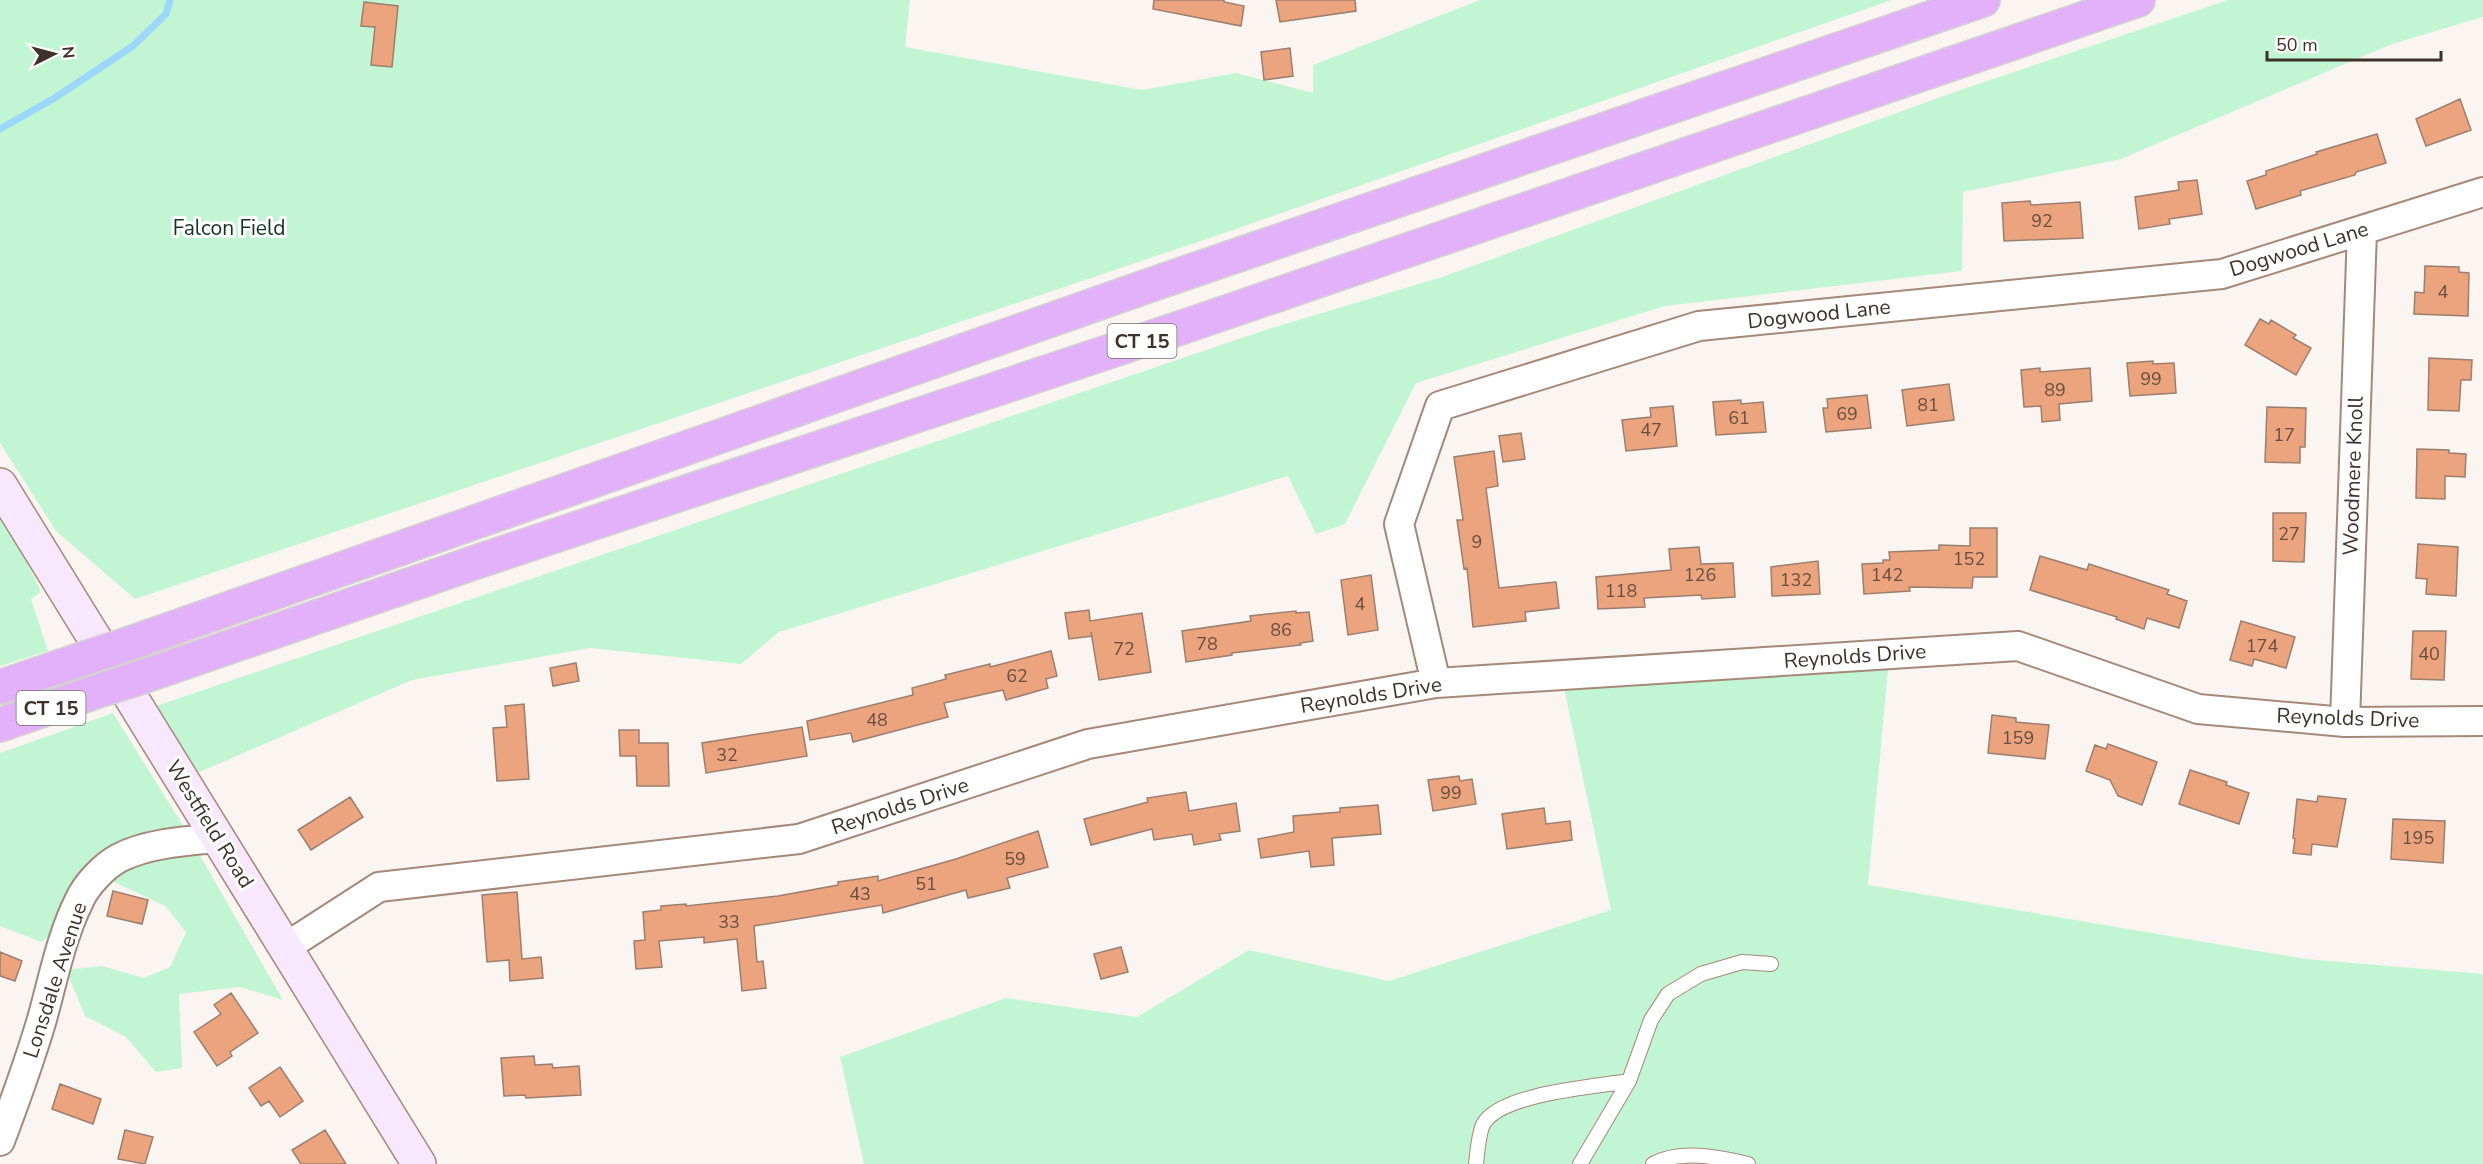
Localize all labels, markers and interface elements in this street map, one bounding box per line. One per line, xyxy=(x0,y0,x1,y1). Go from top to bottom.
north arrow xyxy=(24,24,84,84)
scale bar xyxy=(2267,24,2441,62)
text: 50 m xyxy=(2276,33,2318,57)
text: N xyxy=(56,45,79,60)
house number: 92 xyxy=(2031,209,2053,233)
park label: Falcon Field xyxy=(173,214,285,242)
street label: Dogwood Lane xyxy=(2226,215,2372,283)
house number: 4 xyxy=(2438,280,2449,304)
street label: Dogwood Lane xyxy=(1746,293,1892,335)
road number: CT 15 xyxy=(1108,324,1176,358)
house number: 99 xyxy=(2140,367,2162,391)
house number: 89 xyxy=(2044,378,2066,402)
house number: 81 xyxy=(1917,393,1939,417)
street label: Woodmere Knoll xyxy=(2336,395,2370,556)
house number: 69 xyxy=(1836,402,1858,426)
house number: 61 xyxy=(1728,406,1750,430)
house number: 47 xyxy=(1640,418,1662,442)
house number: 17 xyxy=(2273,423,2295,447)
house number: 27 xyxy=(2278,522,2300,546)
house number: 9 xyxy=(1472,530,1482,554)
house number: 152 xyxy=(1953,547,1985,571)
house number: 126 xyxy=(1684,563,1716,587)
house number: 142 xyxy=(1871,563,1903,587)
house number: 132 xyxy=(1780,568,1812,592)
house number: 118 xyxy=(1605,579,1637,603)
house number: 4 xyxy=(1355,592,1366,616)
house number: 86 xyxy=(1270,618,1292,642)
house number: 78 xyxy=(1196,632,1218,656)
house number: 174 xyxy=(2246,634,2278,658)
house number: 72 xyxy=(1113,637,1135,661)
street label: Reynolds Drive xyxy=(1783,637,1927,675)
house number: 40 xyxy=(2418,642,2440,666)
house number: 62 xyxy=(1006,664,1028,688)
street label: Reynolds Drive xyxy=(1298,670,1444,720)
road number: CT 15 xyxy=(16,691,86,725)
street label: Reynolds Drive xyxy=(2276,702,2420,734)
house number: 48 xyxy=(866,708,888,732)
house number: 159 xyxy=(2002,726,2034,750)
house number: 32 xyxy=(716,743,738,767)
street label: Westfield Road xyxy=(159,755,261,893)
street label: Reynolds Drive xyxy=(828,771,972,841)
house number: 99 xyxy=(1440,781,1462,805)
house number: 195 xyxy=(2402,826,2434,850)
house number: 59 xyxy=(1004,847,1026,871)
house number: 51 xyxy=(915,872,937,896)
house number: 43 xyxy=(849,882,871,906)
street label: Lonsdale Avenue xyxy=(17,898,93,1062)
house number: 33 xyxy=(718,910,740,934)

